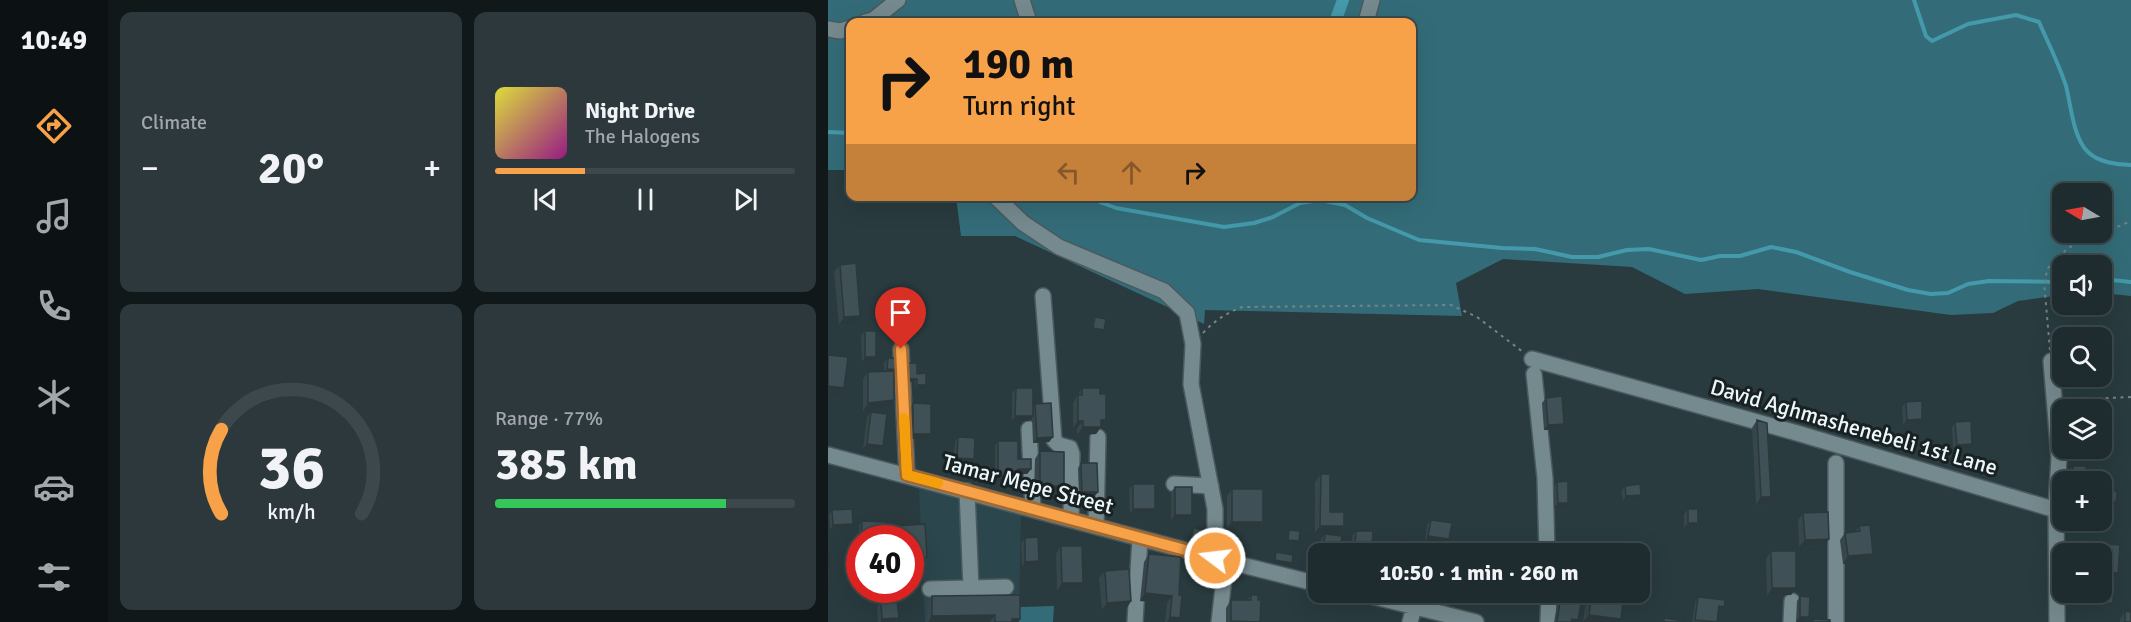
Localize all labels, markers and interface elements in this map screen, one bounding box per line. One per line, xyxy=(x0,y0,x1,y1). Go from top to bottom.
text: 10:49 xyxy=(21,24,87,57)
text: 190 m xyxy=(963,39,1074,90)
icon: right xyxy=(864,42,942,120)
text: Turn right xyxy=(963,90,1076,123)
text: Night Drive xyxy=(585,97,695,124)
icon: directions xyxy=(33,105,75,147)
text: Climate xyxy=(141,110,207,135)
text: The Halogens xyxy=(585,124,700,149)
text: 20° xyxy=(258,141,324,196)
text: − xyxy=(141,148,159,189)
text: + xyxy=(423,148,441,189)
icon: left xyxy=(1052,156,1085,189)
icon: ahead xyxy=(1115,156,1148,189)
icon: right xyxy=(1178,156,1211,189)
icon: previous xyxy=(529,183,562,216)
icon: pause xyxy=(629,183,662,216)
icon: next xyxy=(729,183,762,216)
north arrow xyxy=(2052,183,2112,243)
map controls xyxy=(2052,183,2112,603)
icon: music xyxy=(33,195,75,237)
button: sound xyxy=(2052,255,2112,315)
icon: phone xyxy=(33,285,75,327)
pin xyxy=(875,287,926,349)
icon: arrive xyxy=(884,296,917,329)
button: search xyxy=(2052,327,2112,387)
street label: David Aghmashenebeli 1st Lane xyxy=(1707,373,2001,481)
icon: climate xyxy=(33,376,75,418)
button: layers xyxy=(2052,399,2112,459)
text: Range · 77% xyxy=(495,406,603,431)
text: 36 xyxy=(257,429,325,506)
text: 385 km xyxy=(495,437,638,492)
street label: Tamar Mepe Street xyxy=(940,448,1117,520)
icon: car xyxy=(33,466,75,508)
button: + xyxy=(2052,471,2112,531)
text: km/h xyxy=(267,499,315,525)
speed limit sign: 40 xyxy=(846,525,924,603)
position arrow xyxy=(1183,526,1247,590)
button: − xyxy=(2052,543,2112,603)
icon: filters xyxy=(33,556,75,598)
text: 10:50 · 1 min · 260 m xyxy=(1379,559,1579,586)

